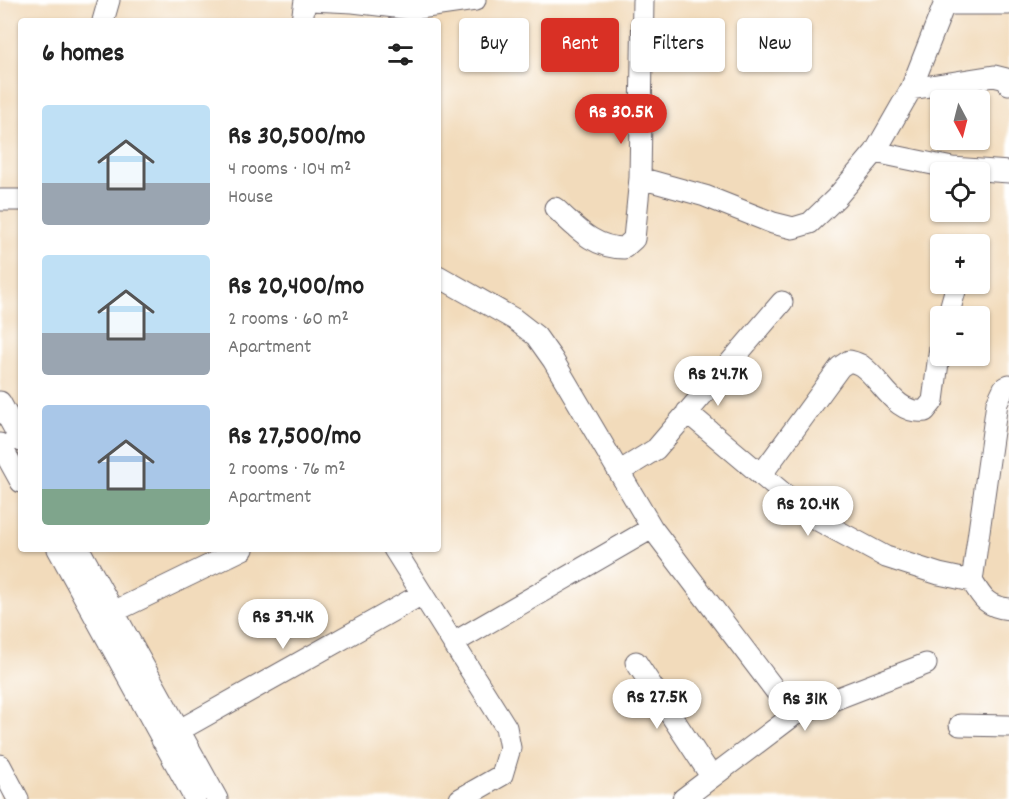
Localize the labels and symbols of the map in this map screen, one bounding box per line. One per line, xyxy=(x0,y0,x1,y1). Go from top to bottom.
north arrow xyxy=(930,90,990,150)
pin: Rs 30.5K xyxy=(559,94,683,145)
pin: Rs 24.7K xyxy=(656,356,780,407)
pin: Rs 20.4K xyxy=(746,486,870,537)
pin: Rs 39.4K xyxy=(221,599,345,650)
pin: Rs 27.5K xyxy=(595,679,719,730)
pin: Rs 31K xyxy=(756,681,854,732)

